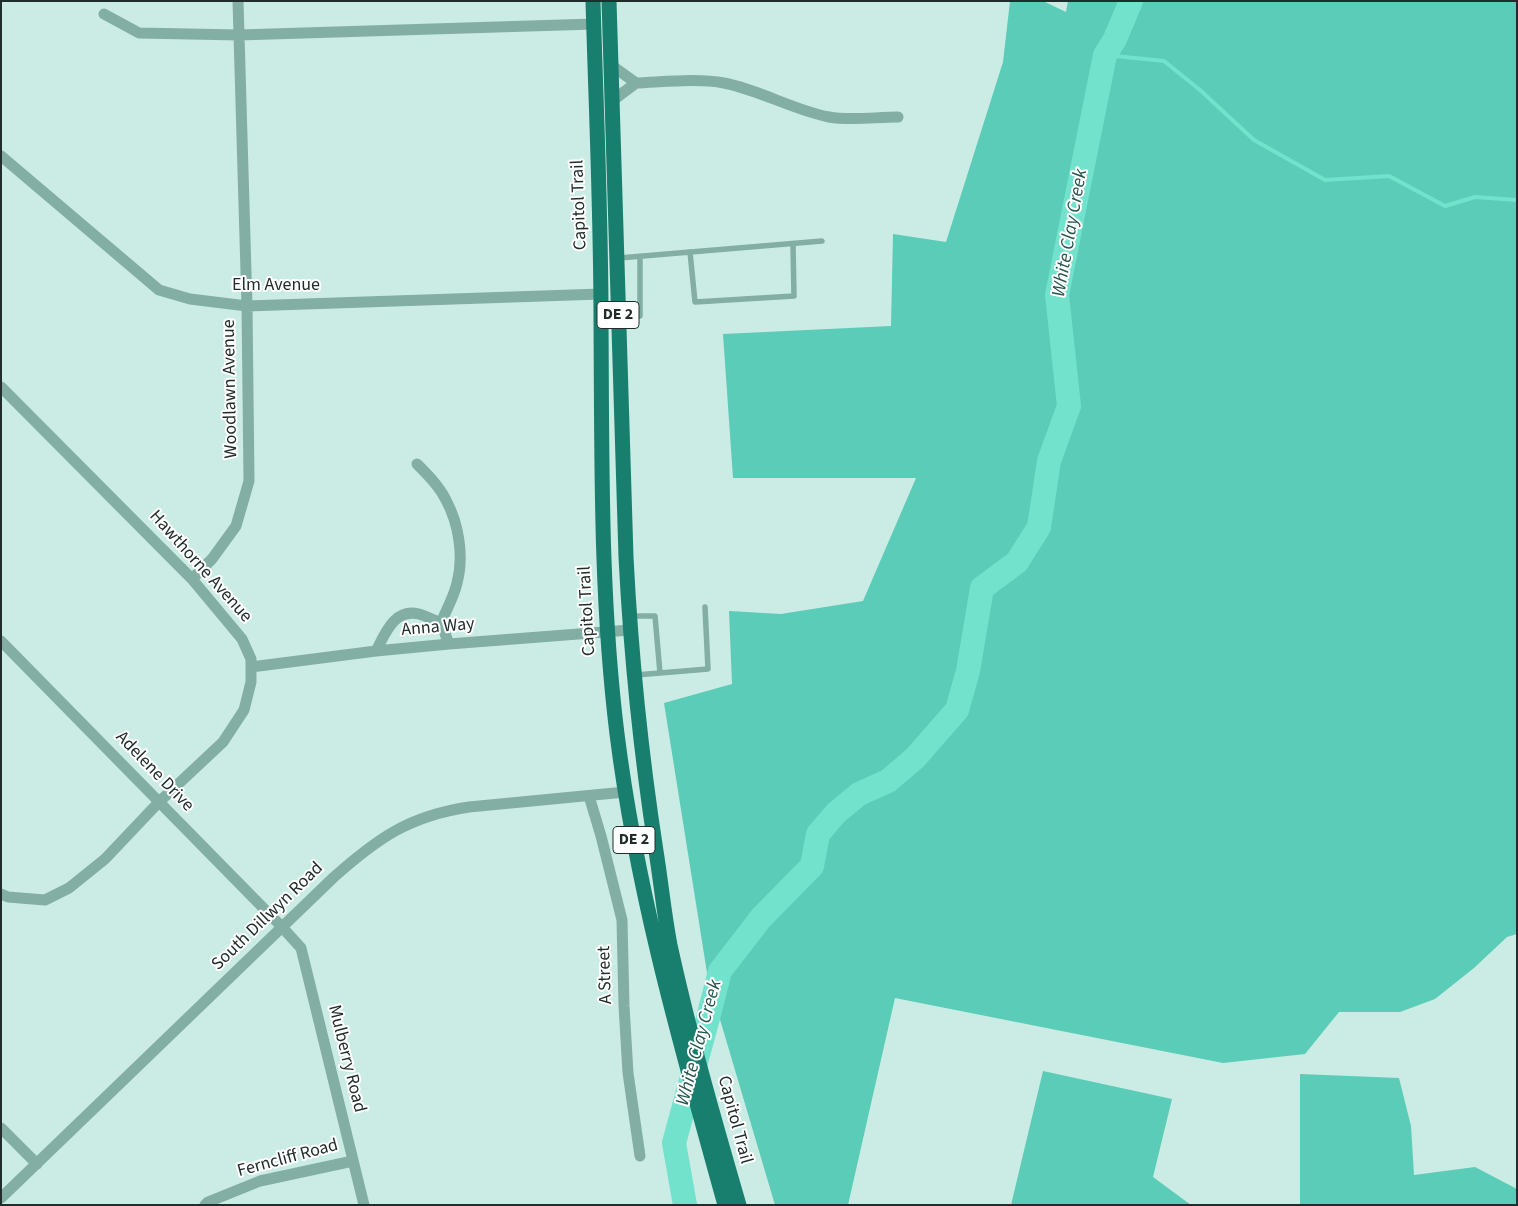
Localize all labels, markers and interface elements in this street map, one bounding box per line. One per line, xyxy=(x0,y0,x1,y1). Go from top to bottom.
street label: Capitol Trail xyxy=(568,160,592,250)
water label: White Clay Creek xyxy=(1049,167,1093,299)
street label: Elm Avenue xyxy=(232,275,320,297)
road number: DE 2 xyxy=(597,302,639,328)
street label: Woodlawn Avenue xyxy=(219,319,243,459)
street label: Hawthorne Avenue xyxy=(144,506,256,628)
street label: Capitol Trail xyxy=(575,565,601,657)
street label: Anna Way xyxy=(400,614,476,642)
street label: Adelene Drive xyxy=(110,727,198,817)
road number: DE 2 xyxy=(613,826,655,854)
street label: South Dillwyn Road xyxy=(208,858,328,976)
street label: A Street xyxy=(594,945,618,1005)
water label: White Clay Creek xyxy=(672,978,728,1108)
street label: Mulberry Road xyxy=(322,1003,370,1115)
street label: Capitol Trail xyxy=(712,1074,756,1166)
street label: Ferncliff Road xyxy=(235,1135,341,1183)

